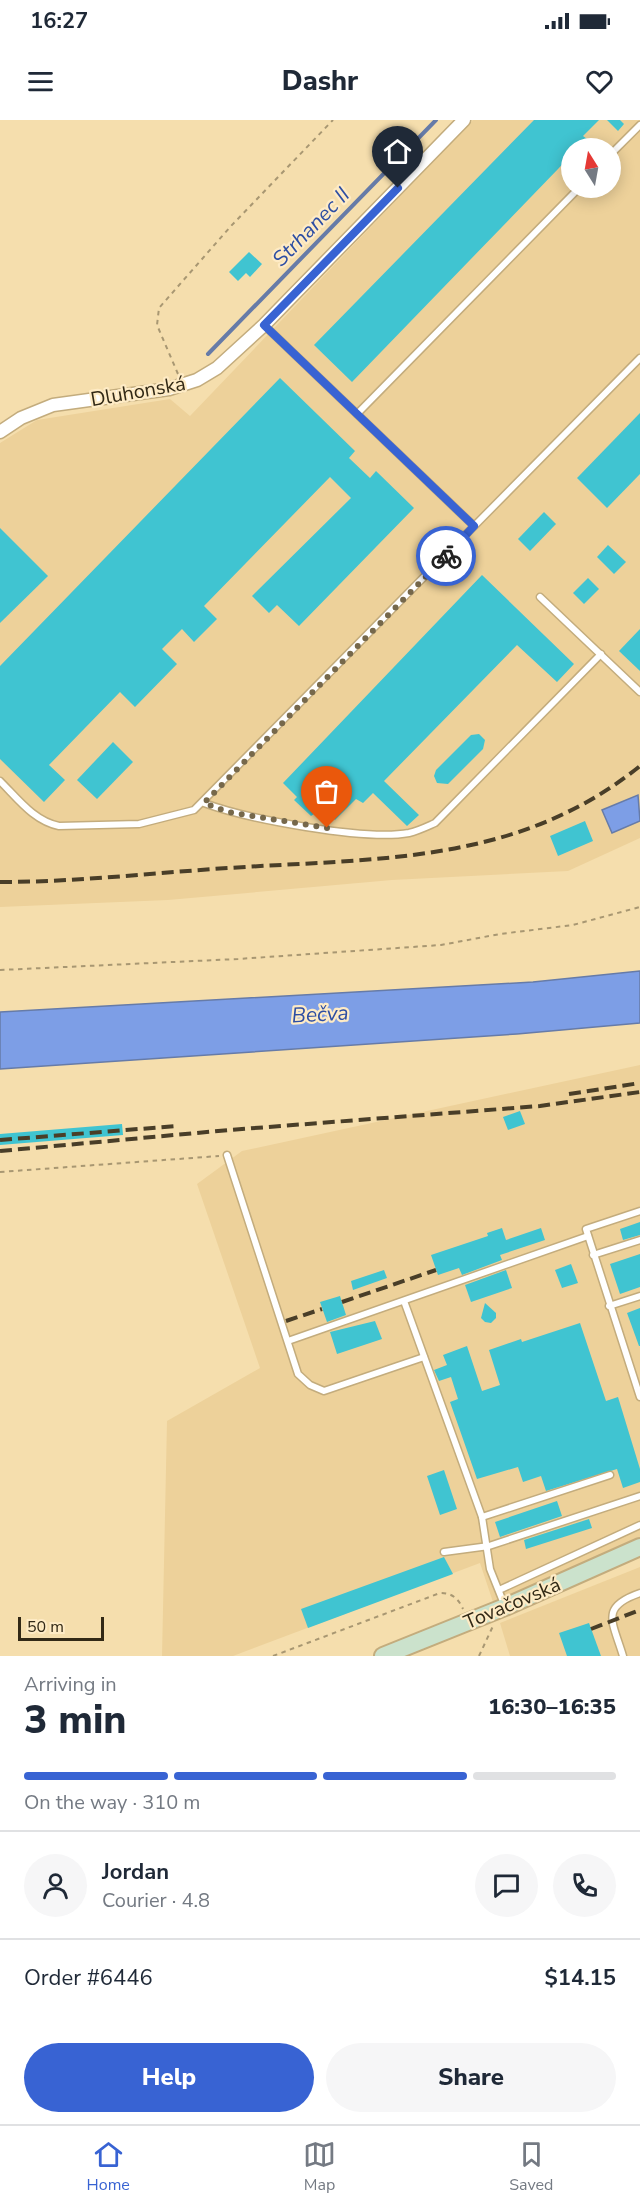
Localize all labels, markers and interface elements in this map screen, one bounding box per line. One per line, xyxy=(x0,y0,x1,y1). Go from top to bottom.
text: 16:27 xyxy=(30,6,88,36)
text: Dashr xyxy=(282,63,358,100)
icon: menu xyxy=(24,65,57,98)
icon: heart xyxy=(583,65,616,98)
pin xyxy=(372,126,423,188)
icon: home xyxy=(381,135,414,168)
north arrow xyxy=(561,138,621,198)
map controls xyxy=(561,138,621,198)
water label: Strhanec II xyxy=(266,181,356,273)
street label: Dluhonská xyxy=(88,370,188,413)
courier xyxy=(416,526,476,586)
icon: bike xyxy=(430,540,463,573)
pin xyxy=(301,766,352,828)
icon: bag xyxy=(310,775,343,808)
water label: Bečva xyxy=(291,999,349,1029)
street label: Tovačovská xyxy=(460,1571,565,1636)
scale bar xyxy=(18,1614,104,1642)
text: 50 m xyxy=(27,1616,64,1638)
text: Arriving in xyxy=(24,1671,117,1698)
text: 16:30–16:35 xyxy=(488,1692,616,1722)
text: 3 min xyxy=(24,1694,127,1747)
text: On the way · 310 m xyxy=(24,1789,200,1816)
button: person xyxy=(24,1854,87,1917)
button: chat xyxy=(475,1854,538,1917)
button: phone xyxy=(553,1854,616,1917)
text: Jordan xyxy=(102,1857,169,1887)
text: Courier · 4.8 xyxy=(102,1887,210,1914)
text: Order #6446 xyxy=(24,1963,153,1993)
text: $14.15 xyxy=(545,1963,616,1993)
button: Help xyxy=(24,2043,314,2112)
button: Share xyxy=(326,2043,616,2112)
tab: Home xyxy=(87,2138,130,2196)
tab: Map xyxy=(303,2138,336,2196)
tab: Saved xyxy=(509,2138,553,2196)

